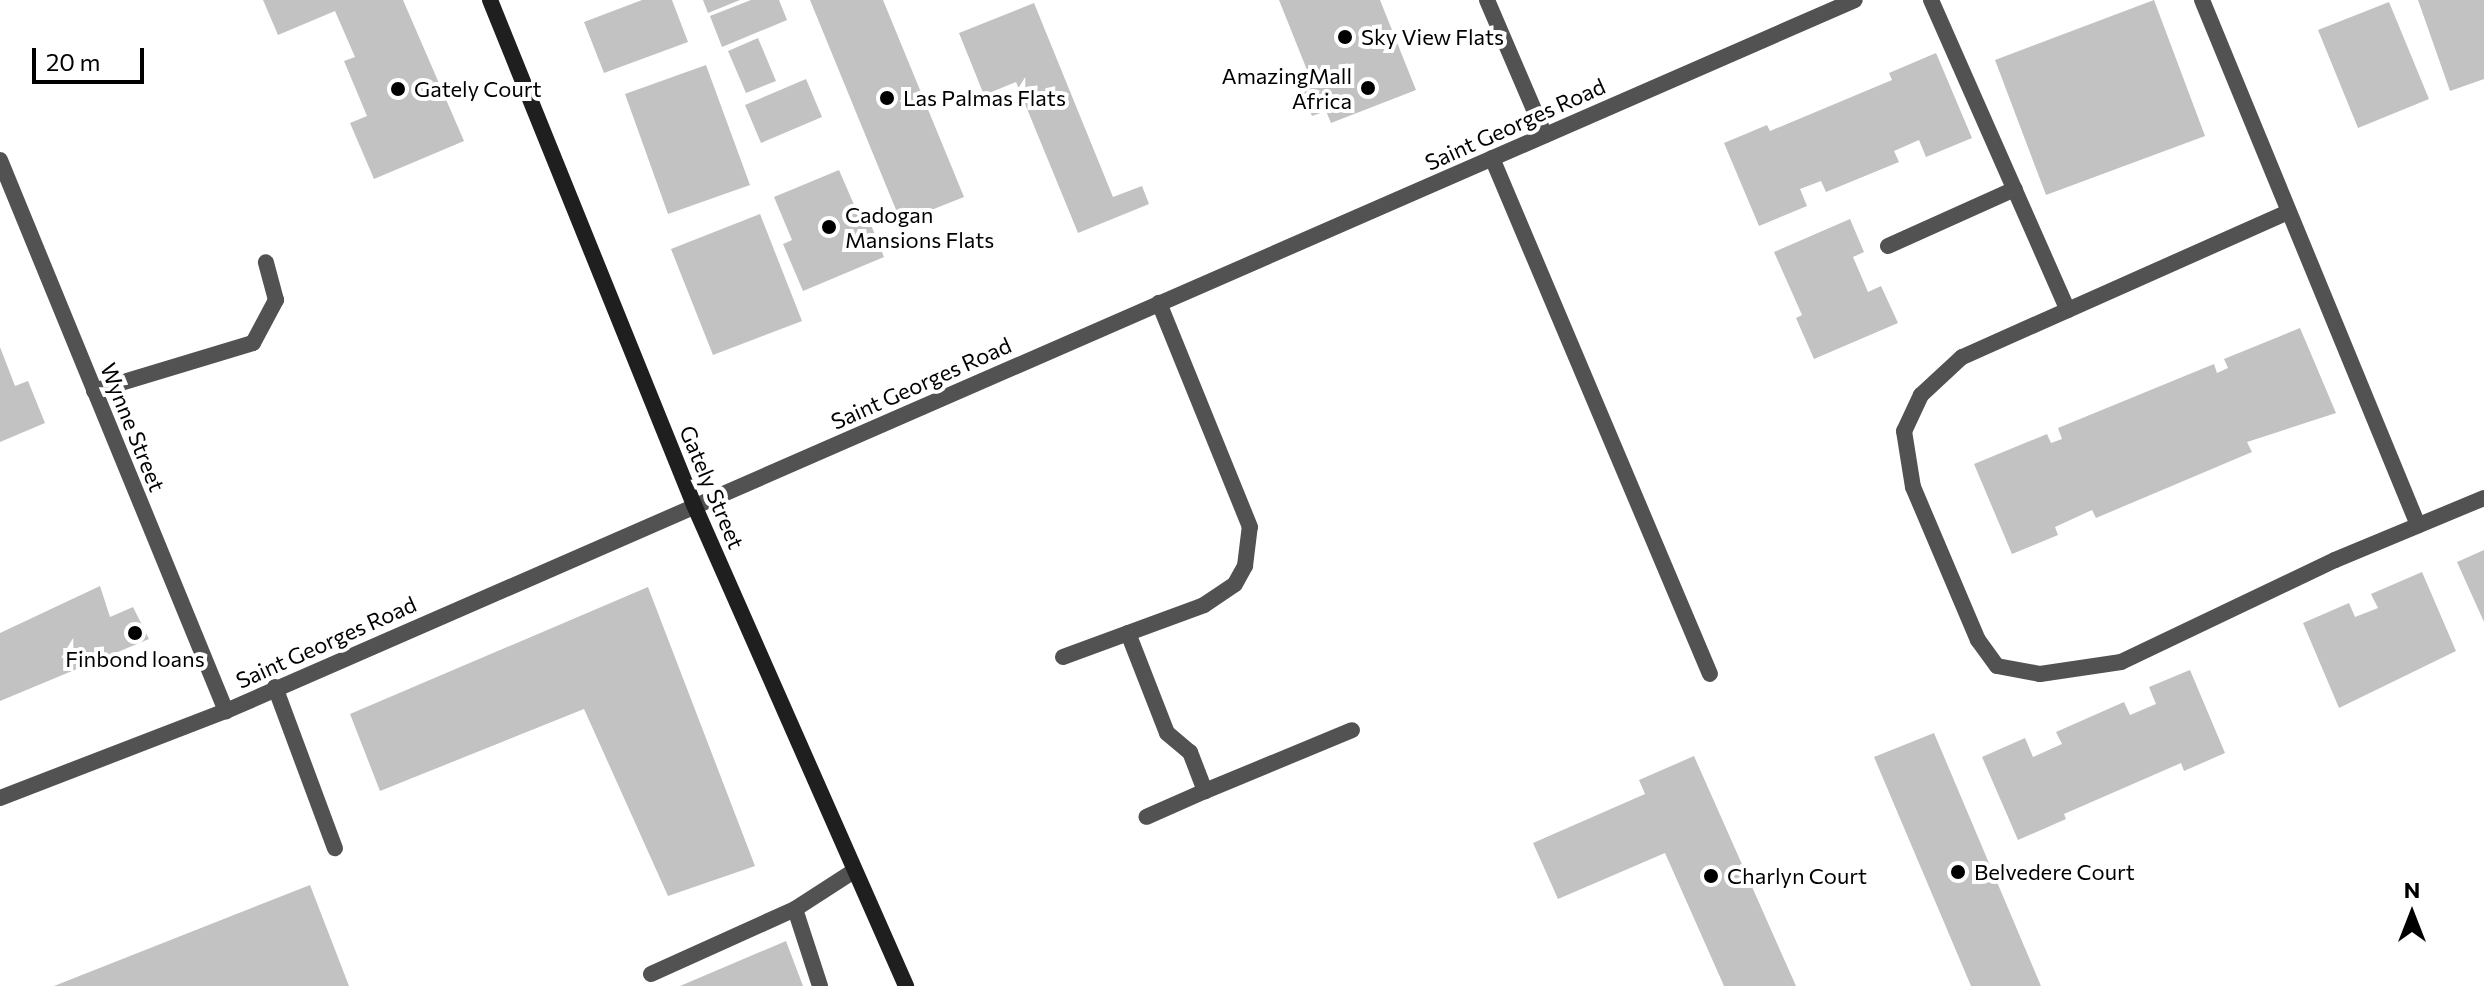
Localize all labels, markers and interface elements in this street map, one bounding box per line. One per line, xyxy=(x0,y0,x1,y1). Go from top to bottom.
place label: Sky View Flats xyxy=(1361,24,1504,50)
marker: Sky View Flats xyxy=(1336,28,1354,46)
scale bar xyxy=(36,32,148,82)
text: 20 m xyxy=(46,47,100,76)
place label: AmazingMall Africa xyxy=(1221,62,1352,114)
street label: Saint Georges Road xyxy=(1421,72,1609,176)
place label: Gately Court xyxy=(414,76,542,102)
marker: AmazingMall Africa xyxy=(1359,79,1377,97)
marker: Gately Court xyxy=(389,80,407,98)
place label: Las Palmas Flats xyxy=(903,85,1066,111)
marker: Las Palmas Flats xyxy=(878,89,896,107)
place label: Cadogan Mansions Flats xyxy=(845,201,994,252)
marker: Cadogan Mansions Flats xyxy=(820,218,838,236)
street label: Saint Georges Road xyxy=(827,331,1015,435)
street label: Wynne Street xyxy=(95,359,171,495)
street label: Gately Street xyxy=(674,421,750,553)
street label: Saint Georges Road xyxy=(232,590,420,694)
marker: Finbond loans xyxy=(126,624,144,642)
place label: Finbond loans xyxy=(65,646,205,672)
place label: Belvedere Court xyxy=(1974,859,2135,885)
place label: Charlyn Court xyxy=(1727,863,1867,889)
marker: Belvedere Court xyxy=(1949,863,1967,881)
marker: Charlyn Court xyxy=(1702,867,1720,885)
north arrow xyxy=(2372,874,2452,954)
text: N xyxy=(2404,876,2420,903)

